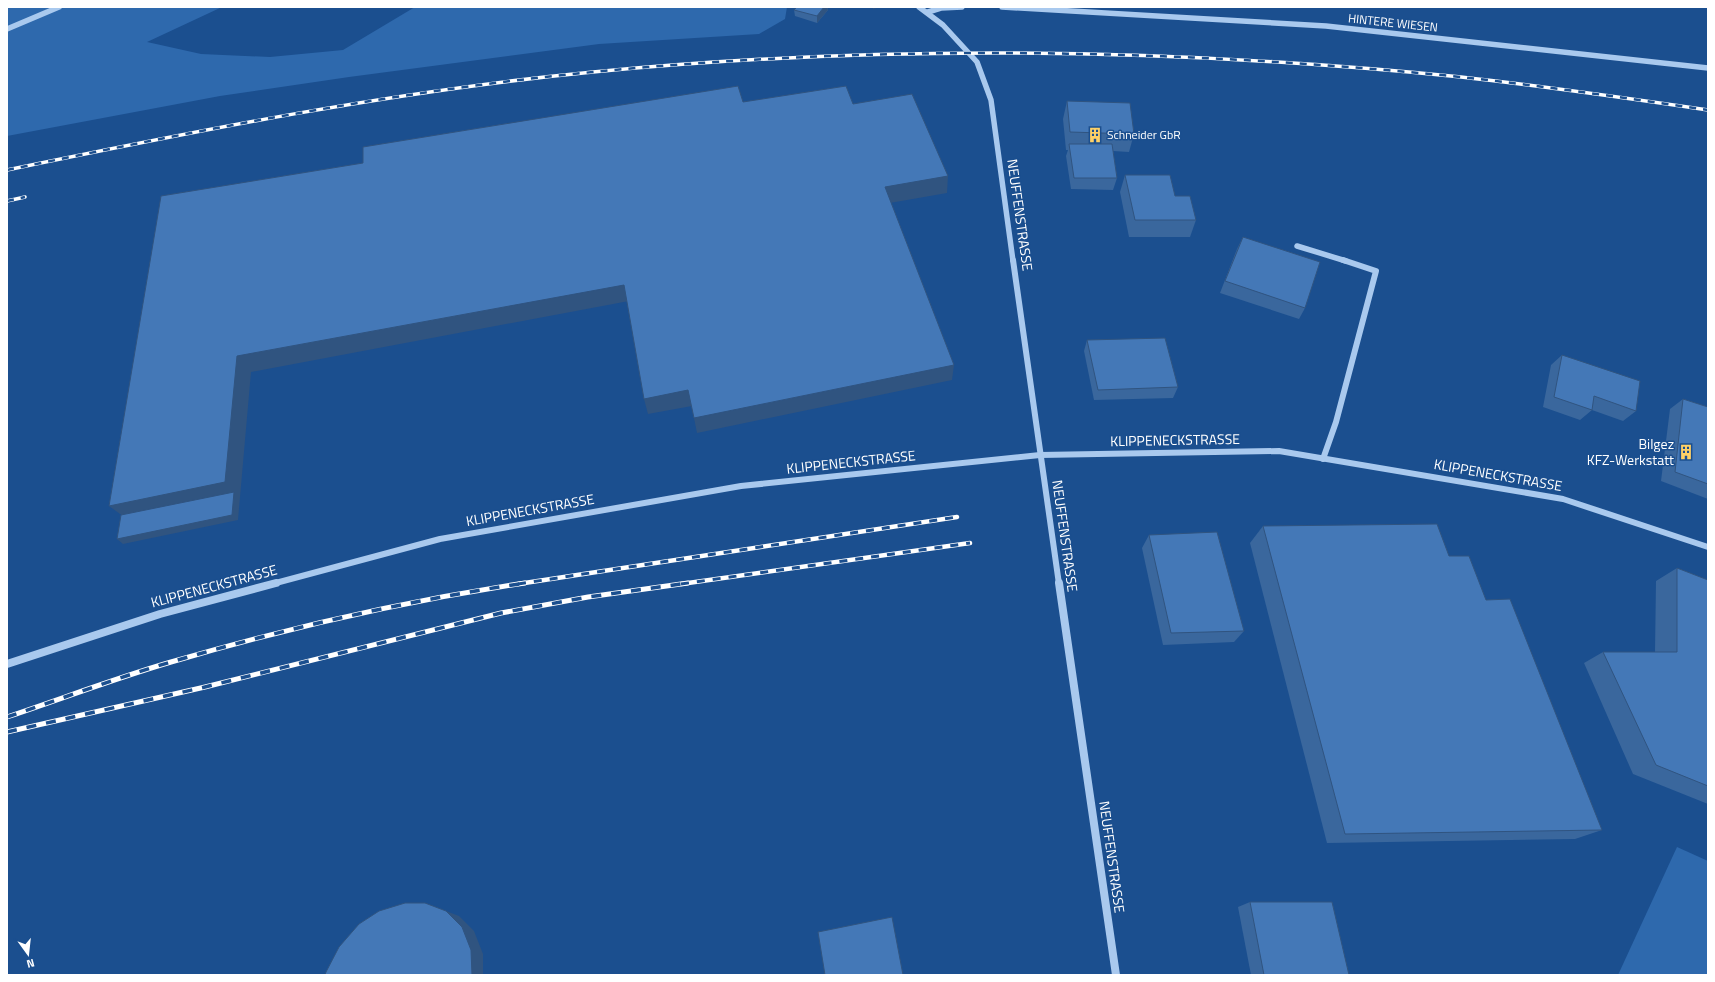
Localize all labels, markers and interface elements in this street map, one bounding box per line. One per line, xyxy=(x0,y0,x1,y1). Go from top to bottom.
street label: HINTERE WIESEN xyxy=(1347,8,1439,37)
place label: Schneider GbR xyxy=(1107,125,1181,144)
building icon: Schneider GbR xyxy=(1086,126,1104,144)
street label: NEUFFENSTRASSE xyxy=(1002,158,1039,272)
street label: KLIPPENECKSTRASSE xyxy=(1110,428,1240,451)
place label: Bilgez KFZ-Werkstatt xyxy=(1587,433,1674,470)
building icon: Bilgez KFZ-Werkstatt xyxy=(1677,443,1695,461)
street label: KLIPPENECKSTRASSE xyxy=(785,444,917,479)
street label: KLIPPENECKSTRASSE xyxy=(1432,453,1564,496)
street label: NEUFFENSTRASSE xyxy=(1047,479,1084,593)
street label: KLIPPENECKSTRASSE xyxy=(464,488,596,531)
street label: KLIPPENECKSTRASSE xyxy=(148,559,280,612)
street label: NEUFFENSTRASSE xyxy=(1094,800,1131,914)
north arrow xyxy=(8,934,48,974)
text: N xyxy=(25,955,36,972)

